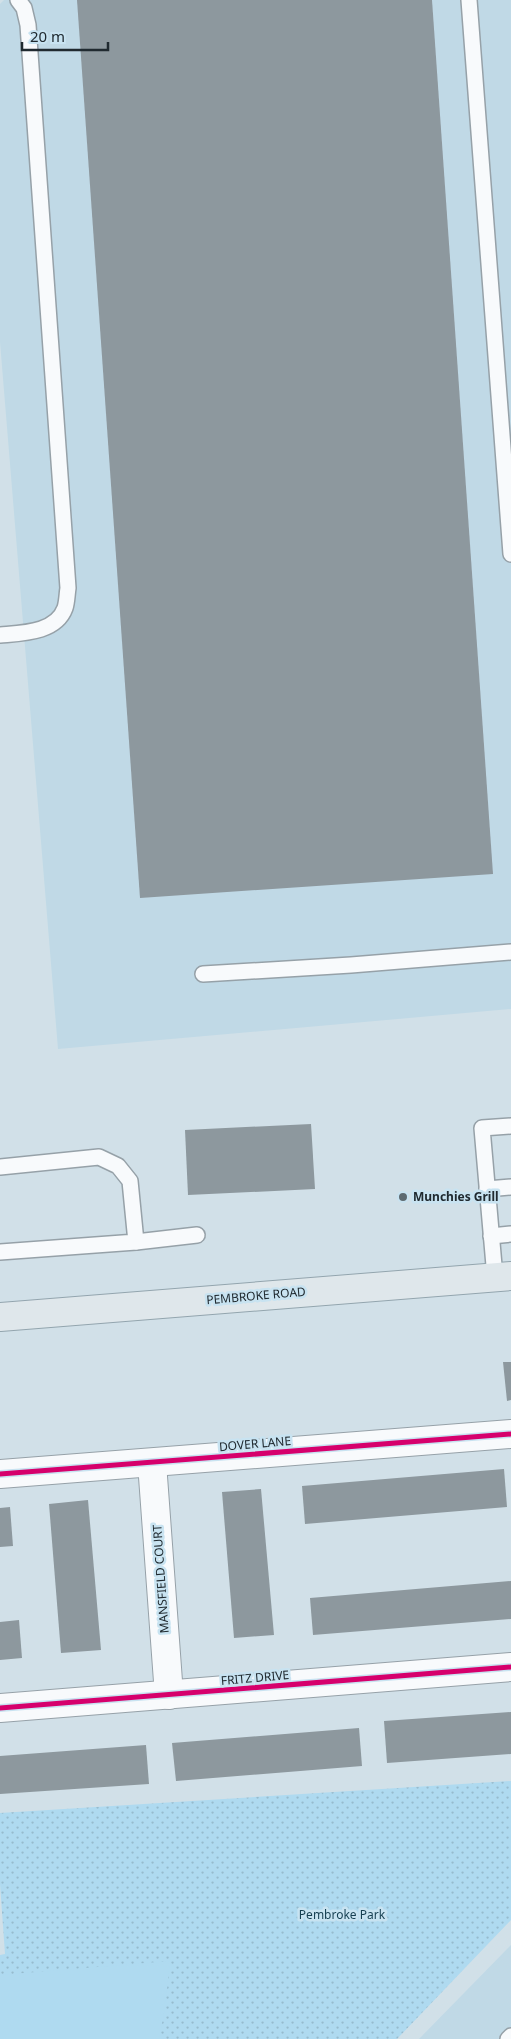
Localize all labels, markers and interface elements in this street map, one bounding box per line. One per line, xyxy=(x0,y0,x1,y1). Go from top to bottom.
scale bar xyxy=(22,20,109,52)
text: 20 m xyxy=(30,26,65,46)
place label: Munchies Grill xyxy=(413,1188,499,1205)
marker: Munchies Grill xyxy=(397,1191,409,1203)
street label: PEMBROKE ROAD xyxy=(206,1283,307,1308)
street label: DOVER LANE xyxy=(218,1432,292,1455)
street label: MANSFIELD COURT xyxy=(148,1524,173,1634)
street label: FRITZ DRIVE xyxy=(220,1666,290,1689)
park label: Pembroke Park xyxy=(299,1906,386,1923)

